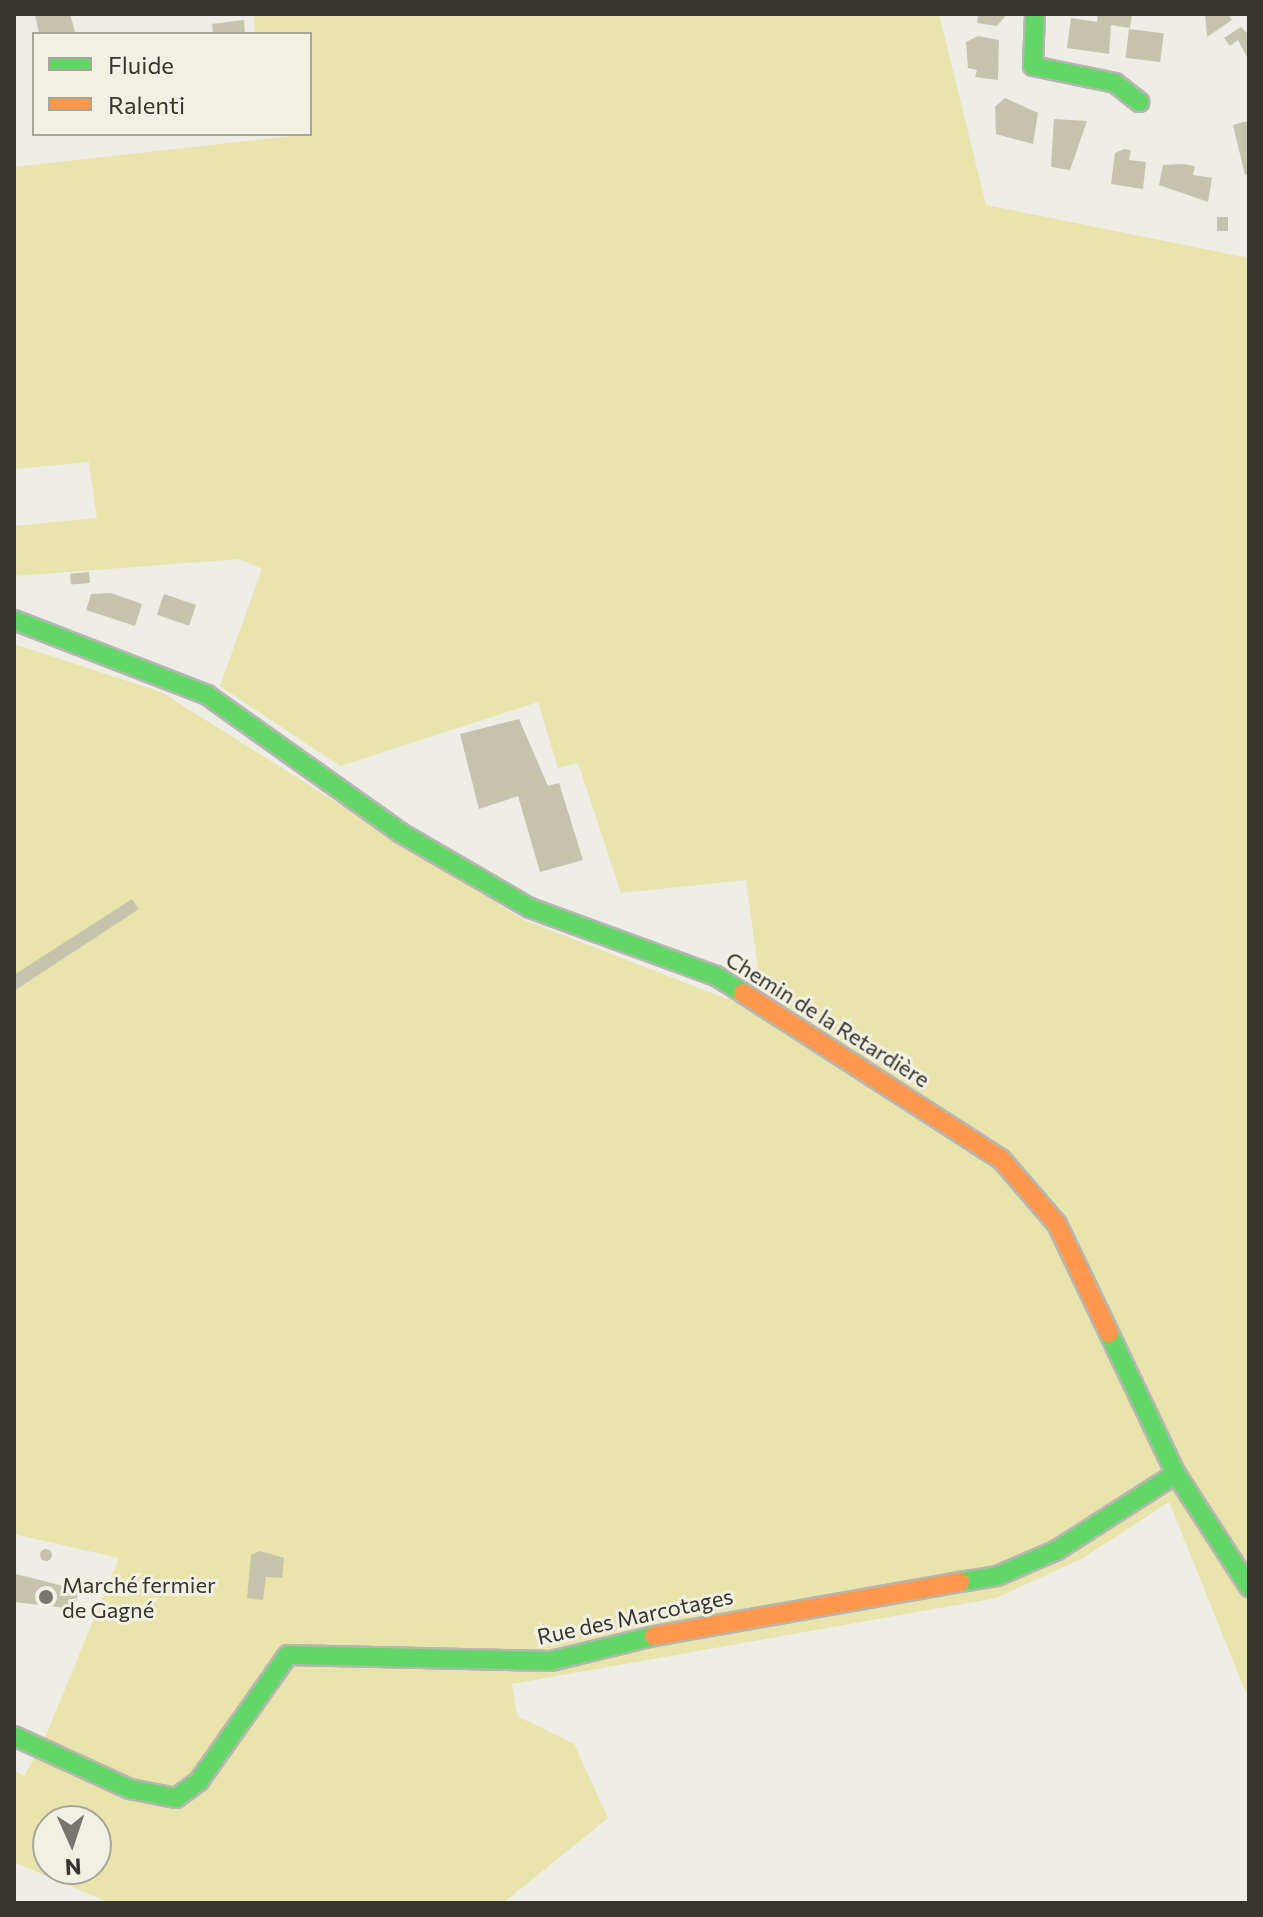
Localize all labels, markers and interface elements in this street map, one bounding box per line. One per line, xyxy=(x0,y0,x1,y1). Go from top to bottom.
legend xyxy=(32,32,312,136)
text: Fluide xyxy=(108,50,174,79)
text: Ralenti xyxy=(108,90,185,119)
street label: Chemin de la Retardière xyxy=(721,945,935,1093)
place label: Marché fermier de Gagné xyxy=(62,1571,216,1622)
street label: Rue des Marcotages xyxy=(535,1582,735,1650)
marker: Marché fermier de Gagné xyxy=(37,1588,55,1606)
north arrow xyxy=(32,1805,112,1885)
text: N xyxy=(64,1854,82,1881)

